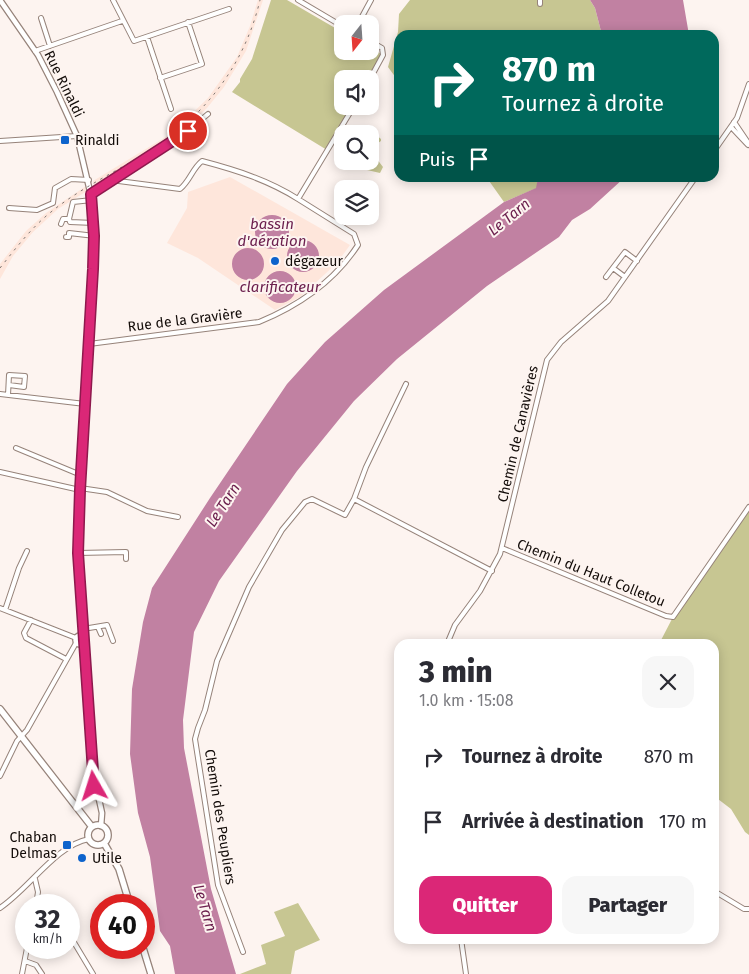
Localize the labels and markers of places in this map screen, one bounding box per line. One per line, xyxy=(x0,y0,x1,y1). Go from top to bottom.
pin xyxy=(167,110,209,152)
place label: Rinaldi xyxy=(75,132,119,149)
marker: Rinaldi xyxy=(59,134,71,146)
place label: dégazeur xyxy=(285,253,343,270)
marker: dégazeur xyxy=(269,255,281,267)
place label: Chaban Delmas xyxy=(9,829,57,862)
marker: Chaban Delmas xyxy=(61,839,73,851)
place label: Utile xyxy=(92,850,122,867)
marker: Utile xyxy=(76,852,88,864)

